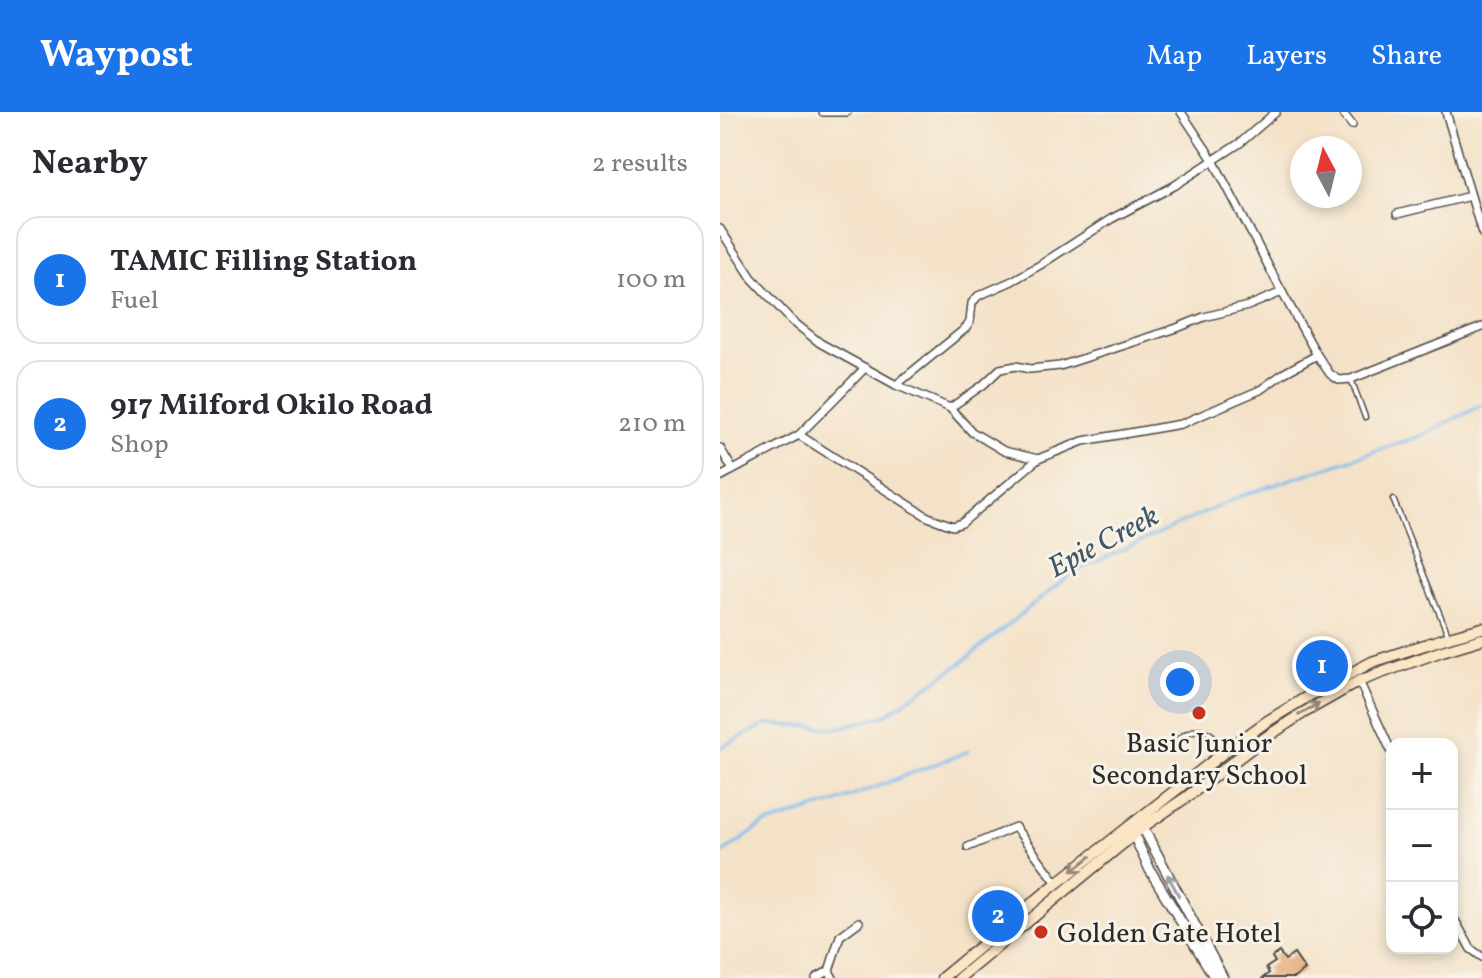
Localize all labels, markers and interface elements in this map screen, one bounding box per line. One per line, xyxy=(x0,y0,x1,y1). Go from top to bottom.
text: Waypost xyxy=(40,30,193,83)
text: Map xyxy=(1146,37,1202,76)
text: Layers xyxy=(1246,37,1327,76)
text: Share xyxy=(1371,37,1442,76)
north arrow xyxy=(1290,136,1362,208)
text: Nearby xyxy=(32,141,148,188)
text: 2 results xyxy=(592,146,688,182)
text: TAMIC Filling Station xyxy=(110,241,417,283)
text: 1 xyxy=(55,262,65,298)
text: 100 m xyxy=(616,262,686,298)
text: Fuel xyxy=(110,283,159,319)
text: 917 Milford Okilo Road xyxy=(110,385,433,427)
text: 2 xyxy=(53,406,67,442)
text: 210 m xyxy=(618,406,686,442)
text: Shop xyxy=(110,427,169,463)
water label: Epie Creek xyxy=(1041,496,1167,590)
pin: 1 xyxy=(1296,636,1348,696)
your location xyxy=(1160,662,1200,702)
one-way arrow xyxy=(1297,701,1321,716)
marker: Basic Junior Secondary School xyxy=(1190,704,1208,722)
place label: Basic Junior Secondary School xyxy=(1091,725,1307,796)
map controls xyxy=(1386,738,1458,954)
button: + xyxy=(1386,738,1458,810)
button: − xyxy=(1386,810,1458,882)
one-way arrow xyxy=(1071,855,1092,873)
one-way arrow xyxy=(1165,873,1181,897)
button: locate xyxy=(1386,882,1458,954)
pin: 2 xyxy=(972,886,1024,946)
place label: Golden Gate Hotel xyxy=(1057,915,1281,954)
marker: Golden Gate Hotel xyxy=(1032,923,1050,941)

